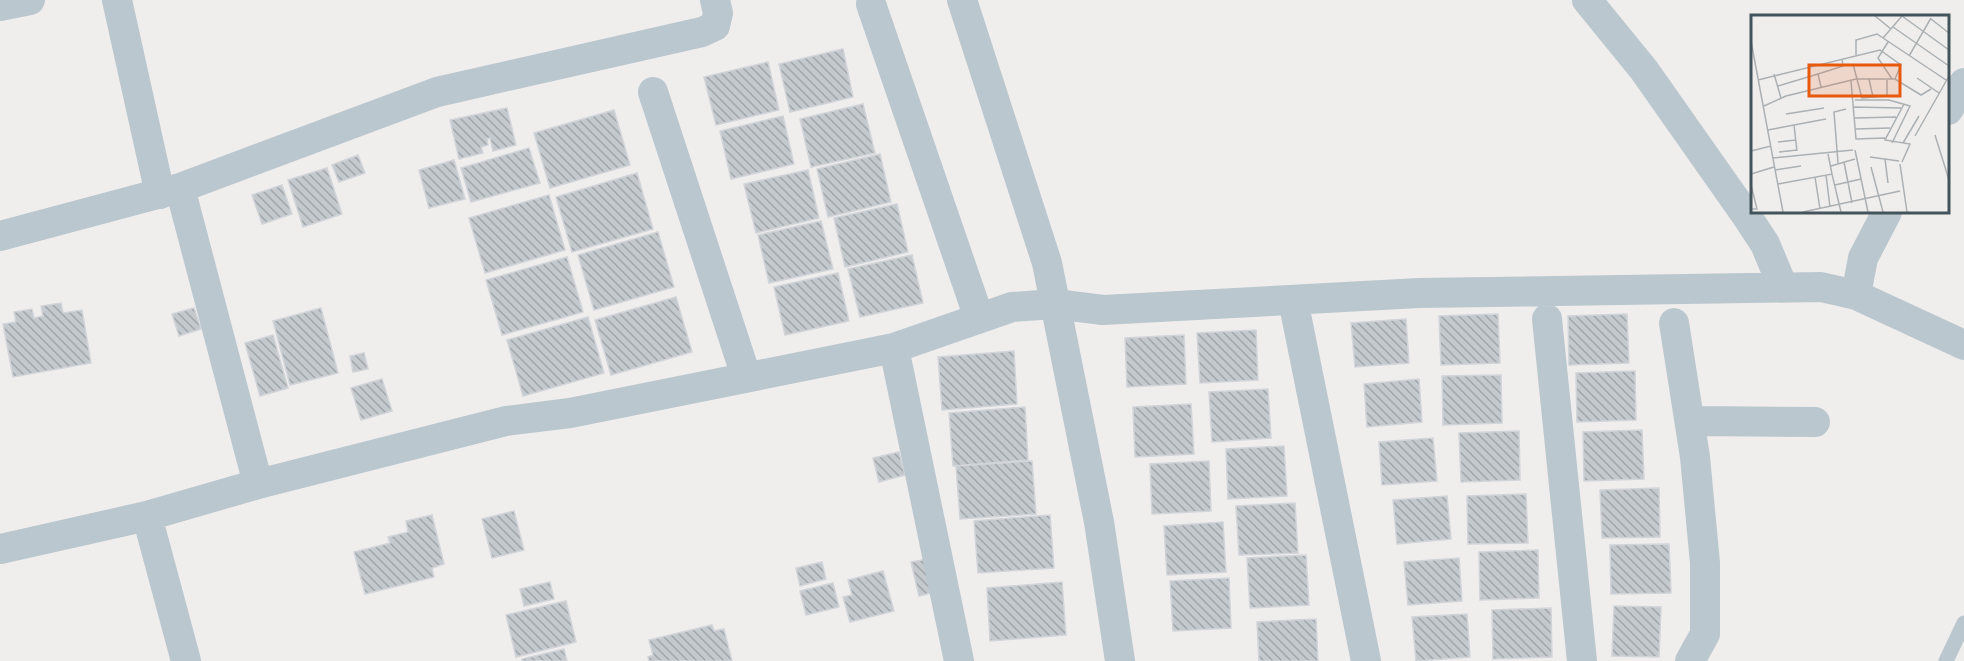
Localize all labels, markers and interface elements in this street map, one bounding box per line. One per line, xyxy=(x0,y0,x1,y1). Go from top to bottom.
inset map xyxy=(1751,15,1949,213)

